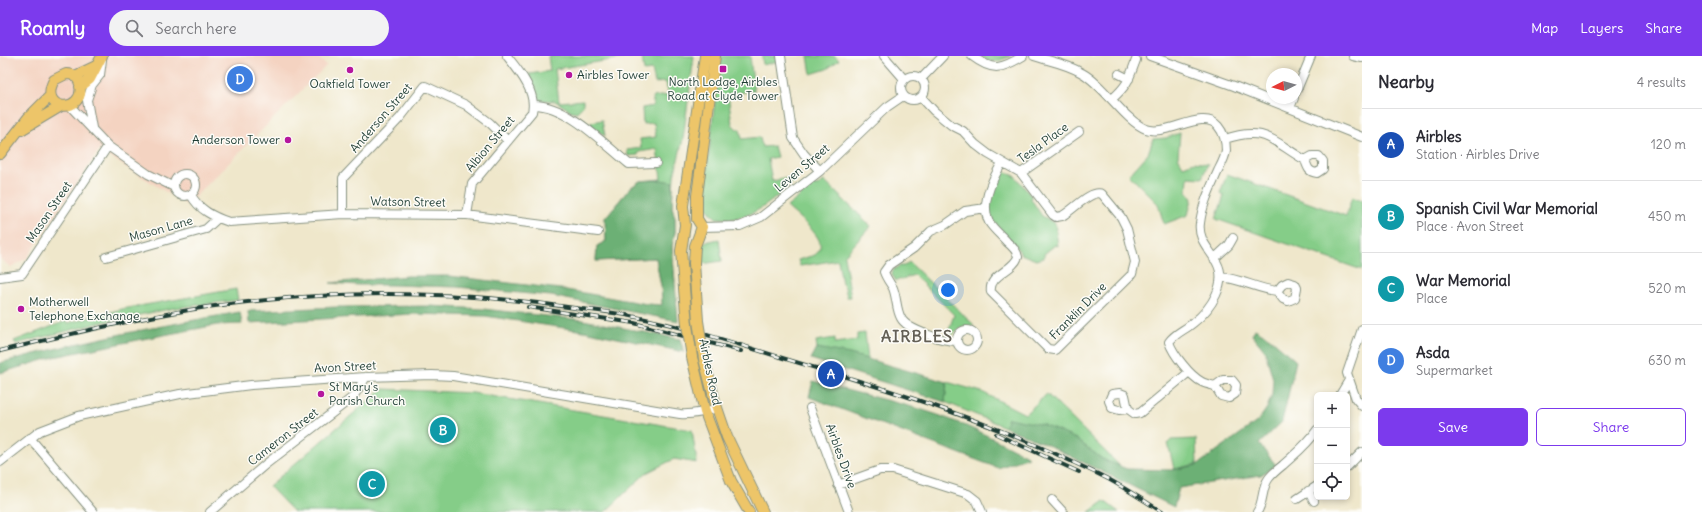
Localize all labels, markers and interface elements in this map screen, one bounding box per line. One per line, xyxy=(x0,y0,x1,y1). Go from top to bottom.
search box xyxy=(109,10,389,46)
text: Roamly xyxy=(20,16,85,40)
icon: search xyxy=(123,17,145,39)
text: Search here xyxy=(155,19,237,38)
text: Map xyxy=(1531,19,1558,37)
text: Layers xyxy=(1580,19,1623,37)
text: Share xyxy=(1645,19,1682,37)
pin: D xyxy=(227,64,253,94)
marker: North Lodge, Airbles Road at Clyde Tower xyxy=(718,64,728,74)
marker: Oakfield Tower xyxy=(345,65,355,75)
place label: Airbles Tower xyxy=(577,67,650,82)
north arrow xyxy=(1266,68,1302,104)
marker: Airbles Tower xyxy=(564,70,574,80)
text: Nearby xyxy=(1378,71,1434,93)
place label: North Lodge, Airbles Road at Clyde Tower xyxy=(667,74,779,103)
text: 4 results xyxy=(1637,74,1686,91)
place label: Oakfield Tower xyxy=(310,76,391,91)
street label: Anderson Street xyxy=(346,80,415,155)
street label: Albion Street xyxy=(462,113,517,175)
street label: Tesla Place xyxy=(1015,119,1071,166)
text: Airbles xyxy=(1416,127,1462,146)
place label: Anderson Tower xyxy=(192,132,280,147)
marker: Anderson Tower xyxy=(283,135,293,145)
text: A xyxy=(1387,136,1395,153)
text: 120 m xyxy=(1651,136,1686,153)
street label: Leven Street xyxy=(771,140,832,195)
text: Station · Airbles Drive xyxy=(1416,146,1539,163)
street label: Mason Street xyxy=(23,178,75,245)
street label: Watson Street xyxy=(370,193,446,210)
text: Spanish Civil War Memorial xyxy=(1416,199,1598,218)
text: B xyxy=(1387,208,1395,225)
text: 450 m xyxy=(1648,208,1686,225)
street label: Mason Lane xyxy=(127,212,194,245)
text: Place · Avon Street xyxy=(1416,218,1524,235)
text: War Memorial xyxy=(1416,271,1511,290)
street label: Franklin Drive xyxy=(1046,279,1109,342)
your location xyxy=(938,280,958,300)
text: C xyxy=(1387,280,1395,297)
text: 520 m xyxy=(1648,280,1686,297)
text: Place xyxy=(1416,290,1447,307)
place label: Motherwell Telephone Exchange xyxy=(29,294,140,323)
marker: Motherwell Telephone Exchange xyxy=(16,304,26,314)
district label: AIRBLES xyxy=(881,326,953,346)
street label: Airbles Road xyxy=(696,337,725,406)
text: Asda xyxy=(1416,343,1450,362)
text: D xyxy=(1386,352,1396,369)
text: 630 m xyxy=(1648,352,1686,369)
street label: Avon Street xyxy=(314,357,376,376)
pin: A xyxy=(818,359,844,389)
text: Supermarket xyxy=(1416,362,1493,379)
place label: St Mary's Parish Church xyxy=(329,379,405,408)
marker: St Mary's Parish Church xyxy=(316,389,326,399)
map controls xyxy=(1314,392,1350,500)
button: + xyxy=(1314,392,1350,428)
street label: Cameron Street xyxy=(245,405,321,469)
button: Save xyxy=(1378,408,1528,446)
button: Share xyxy=(1536,408,1686,446)
pin: B xyxy=(430,415,456,445)
street label: Airbles Drive xyxy=(823,421,860,490)
button: − xyxy=(1314,428,1350,464)
button: locate xyxy=(1314,464,1350,500)
pin: C xyxy=(359,469,385,499)

